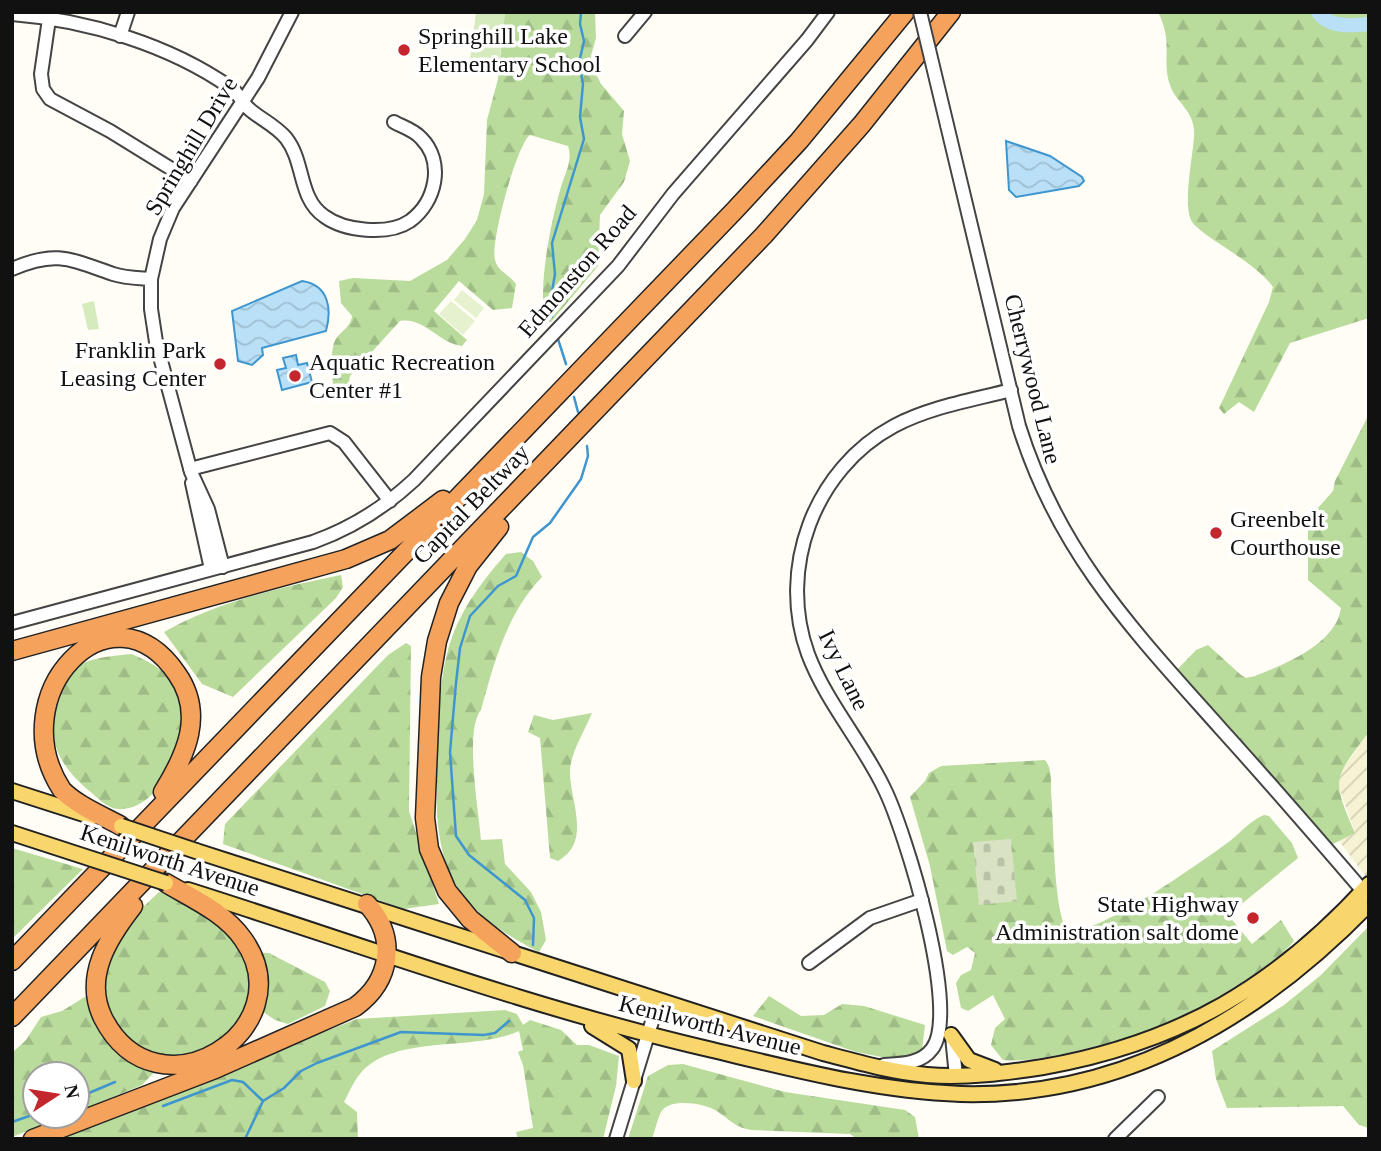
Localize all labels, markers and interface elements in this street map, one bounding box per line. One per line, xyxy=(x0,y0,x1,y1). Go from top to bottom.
place label: Springhill Lake Elementary School xyxy=(418,23,602,77)
marker: Springhill Lake Elementary School xyxy=(396,42,412,58)
street label: Springhill Drive xyxy=(140,72,242,220)
street label: Edmonston Road xyxy=(513,200,641,342)
street label: Cherrywood Lane xyxy=(999,291,1067,467)
place label: Franklin Park Leasing Center xyxy=(60,337,206,391)
place label: Aquatic Recreation Center #1 xyxy=(309,349,495,403)
marker: Franklin Park Leasing Center xyxy=(212,356,228,372)
marker: Aquatic Recreation Center #1 xyxy=(287,368,303,384)
street label: Capital Beltway xyxy=(408,439,534,569)
place label: Greenbelt Courthouse xyxy=(1230,506,1341,560)
marker: Greenbelt Courthouse xyxy=(1208,525,1224,541)
street label: Ivy Lane xyxy=(813,626,875,714)
street label: Kenilworth Avenue xyxy=(77,819,263,901)
place label: State Highway Administration salt dome xyxy=(995,891,1239,945)
marker: State Highway Administration salt dome xyxy=(1245,910,1261,926)
street label: Kenilworth Avenue xyxy=(616,990,804,1060)
north arrow xyxy=(21,1060,91,1130)
text: N xyxy=(60,1083,84,1101)

